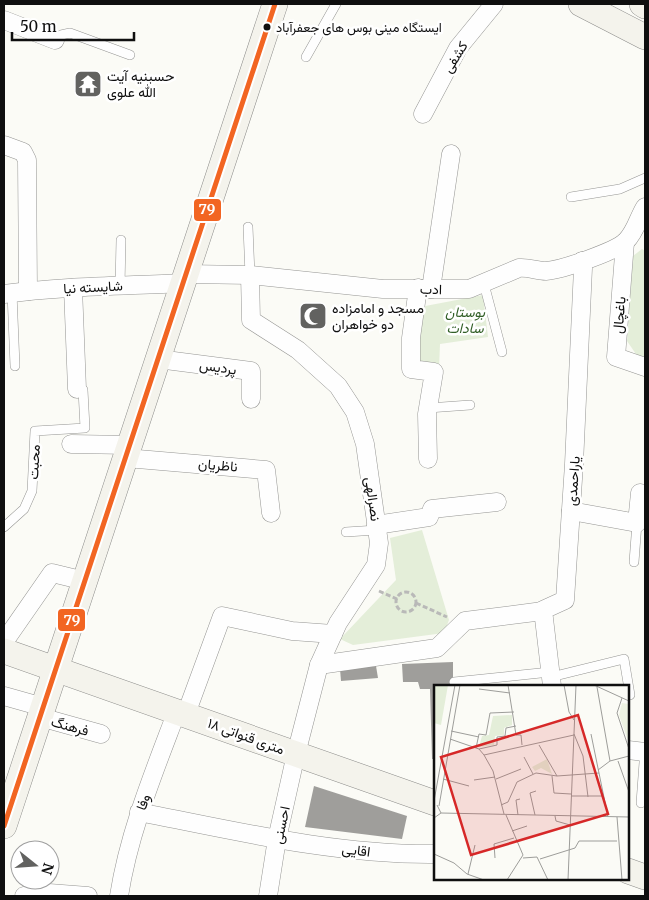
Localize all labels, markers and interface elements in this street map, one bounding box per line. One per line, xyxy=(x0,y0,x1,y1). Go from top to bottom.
scale bar xyxy=(12,10,135,42)
text: 50 m xyxy=(20,17,57,36)
place label: ایستگاه مینی بوس های جعفرآباد xyxy=(276,19,442,36)
marker: ایستگاه مینی بوس های جعفرآباد xyxy=(262,22,272,32)
street label: کشفی xyxy=(438,38,472,76)
place label: حسینیه آیت الله علوی xyxy=(107,67,174,101)
temple icon: حسینیه آیت الله علوی xyxy=(73,69,103,99)
line badge: 79 xyxy=(193,198,222,222)
text: 79 xyxy=(199,200,215,218)
street label: شایسته نیا xyxy=(63,276,123,298)
street label: ادب xyxy=(420,280,442,298)
street label: باغچال xyxy=(608,296,631,334)
place label: مسجد و امامزاده دو خواهران xyxy=(332,299,424,333)
mosque icon: مسجد و امامزاده دو خواهران xyxy=(298,301,328,331)
park label: بوستان سادات xyxy=(445,303,486,337)
street label: پردیس xyxy=(198,355,238,380)
street label: محبت xyxy=(24,444,44,480)
street label: ناظریان xyxy=(197,454,239,476)
street label: یاراحمدی xyxy=(562,456,584,506)
street label: نصرالهی xyxy=(361,476,385,522)
line badge: 79 xyxy=(57,608,86,632)
text: 79 xyxy=(64,611,80,629)
inset map xyxy=(434,685,629,880)
street label: فرهنگ xyxy=(49,712,91,740)
street label: ۱۸ متری قنواتی xyxy=(205,714,287,758)
street label: وفا xyxy=(132,791,154,813)
street label: احسنی xyxy=(268,804,294,846)
street label: اقایی xyxy=(341,839,371,861)
north arrow xyxy=(10,840,60,890)
text: N xyxy=(37,861,58,877)

